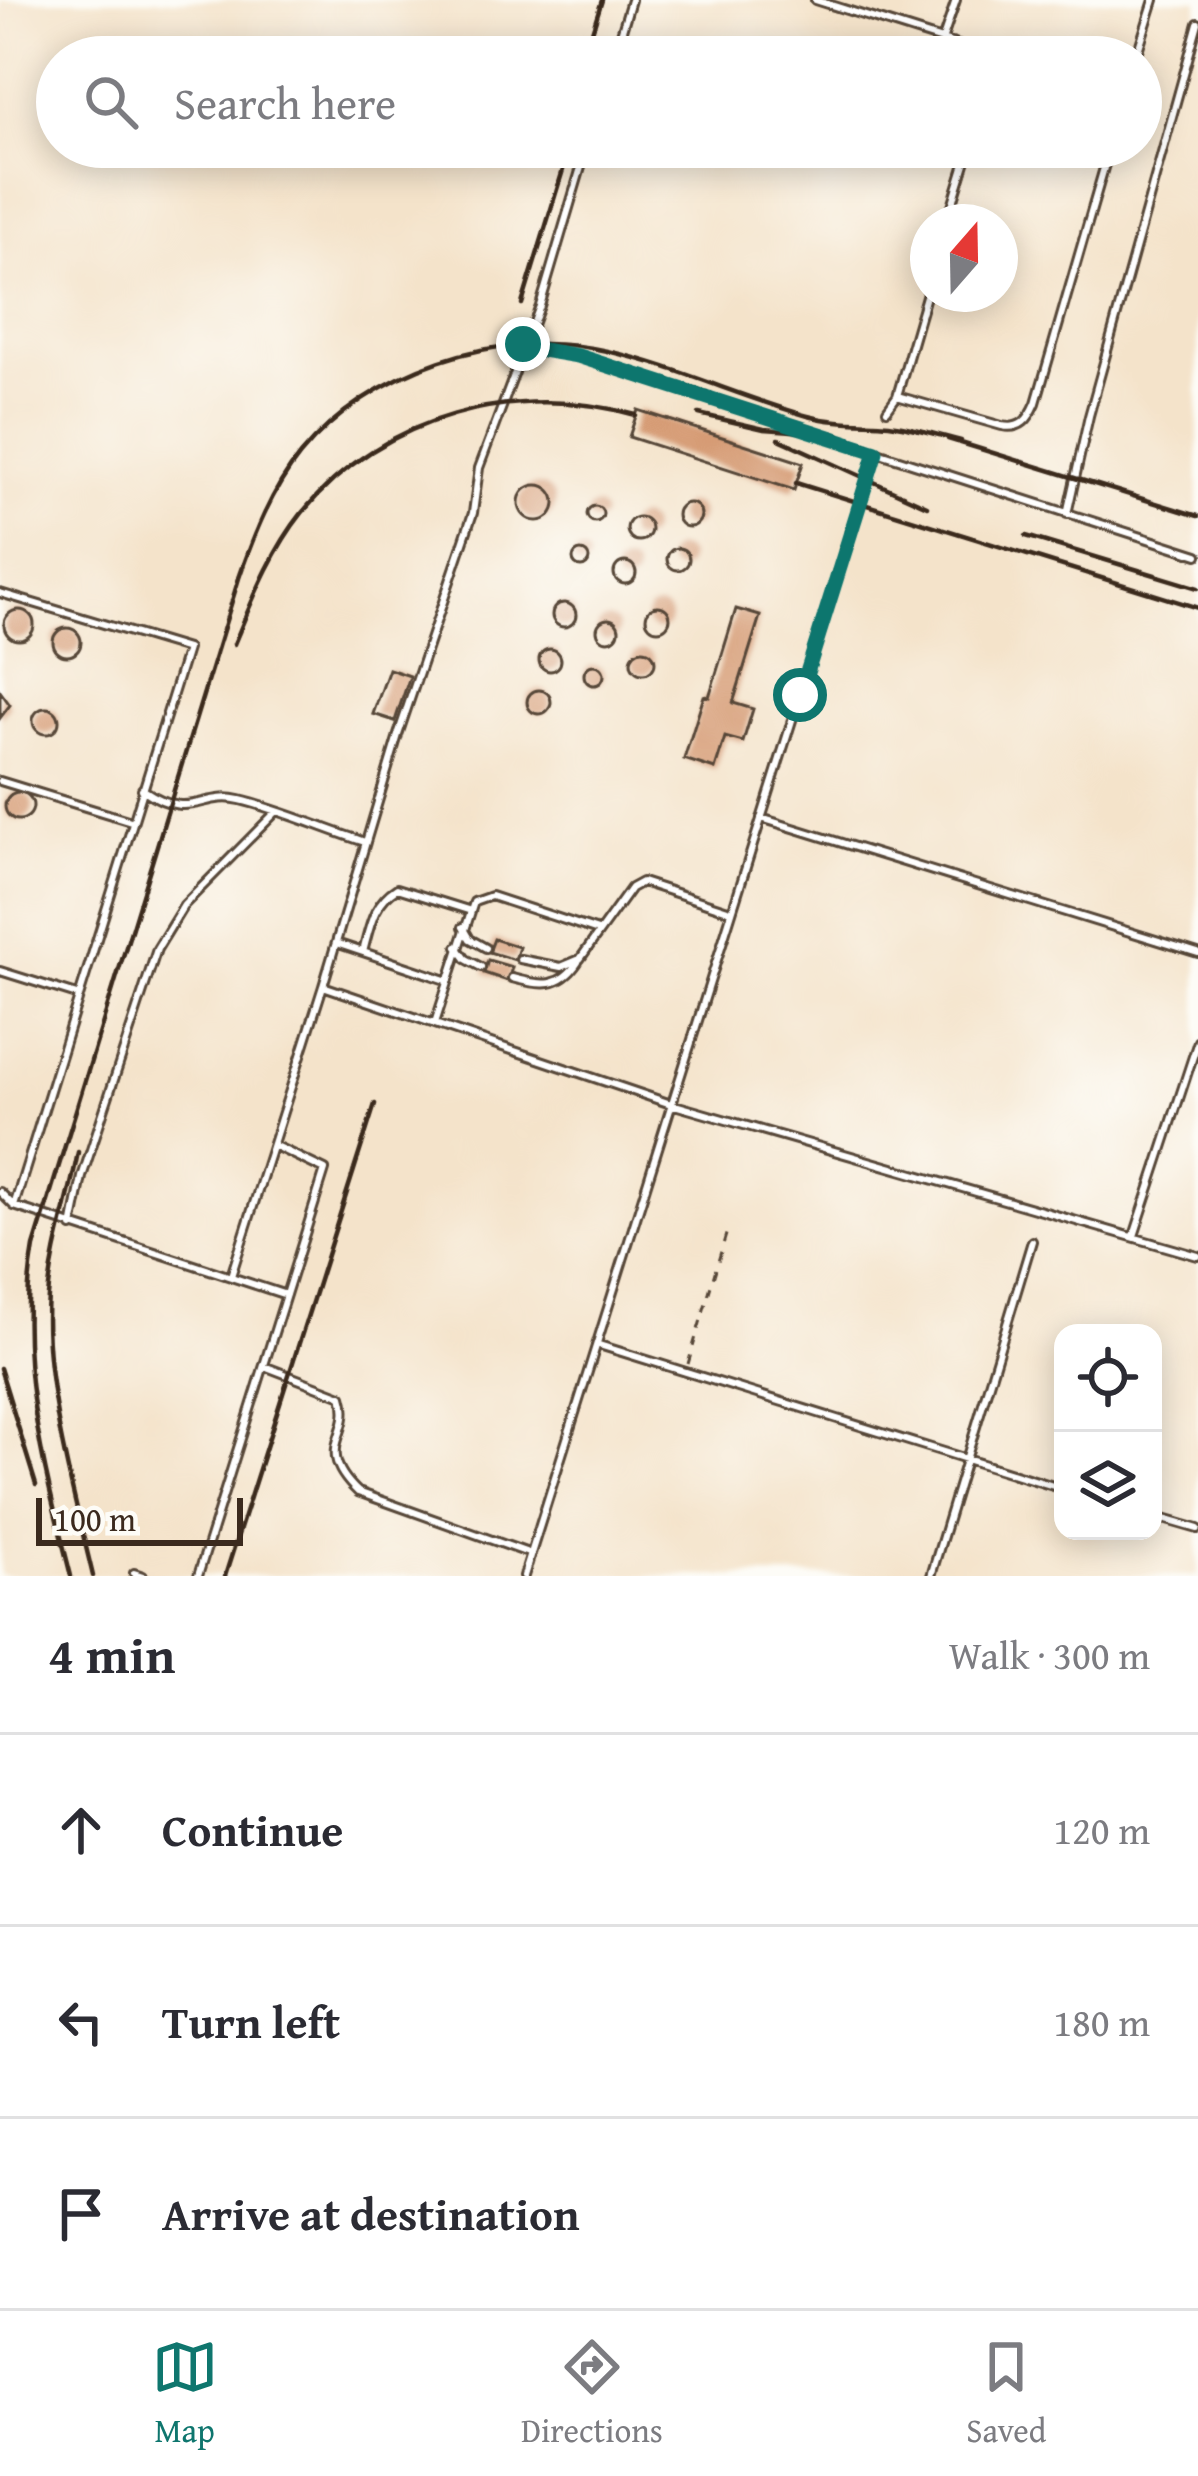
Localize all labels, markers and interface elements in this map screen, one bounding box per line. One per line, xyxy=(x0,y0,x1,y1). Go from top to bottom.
search box xyxy=(36,36,1162,168)
icon: search xyxy=(78,69,144,135)
text: Search here xyxy=(174,70,396,135)
north arrow xyxy=(910,204,1018,312)
route end xyxy=(496,317,550,371)
route start xyxy=(773,668,827,722)
map controls xyxy=(1054,1324,1162,1540)
button: locate xyxy=(1054,1324,1162,1432)
button: layers xyxy=(1054,1432,1162,1540)
scale bar xyxy=(36,1492,243,1545)
text: 100 m xyxy=(54,1495,136,1543)
text: 4 min xyxy=(48,1617,175,1692)
text: Walk · 300 m xyxy=(949,1626,1150,1683)
icon: ahead xyxy=(48,1797,114,1863)
text: Continue xyxy=(162,1797,343,1862)
text: 120 m xyxy=(1053,1801,1150,1858)
icon: left xyxy=(48,1989,114,2055)
text: Turn left xyxy=(162,1989,340,2054)
text: 180 m xyxy=(1053,1993,1150,2050)
icon: arrive xyxy=(48,2181,114,2247)
text: Arrive at destination xyxy=(162,2181,580,2246)
tab: Map xyxy=(152,2334,218,2454)
tab: Directions xyxy=(521,2334,663,2454)
tab: Saved xyxy=(966,2334,1046,2454)

